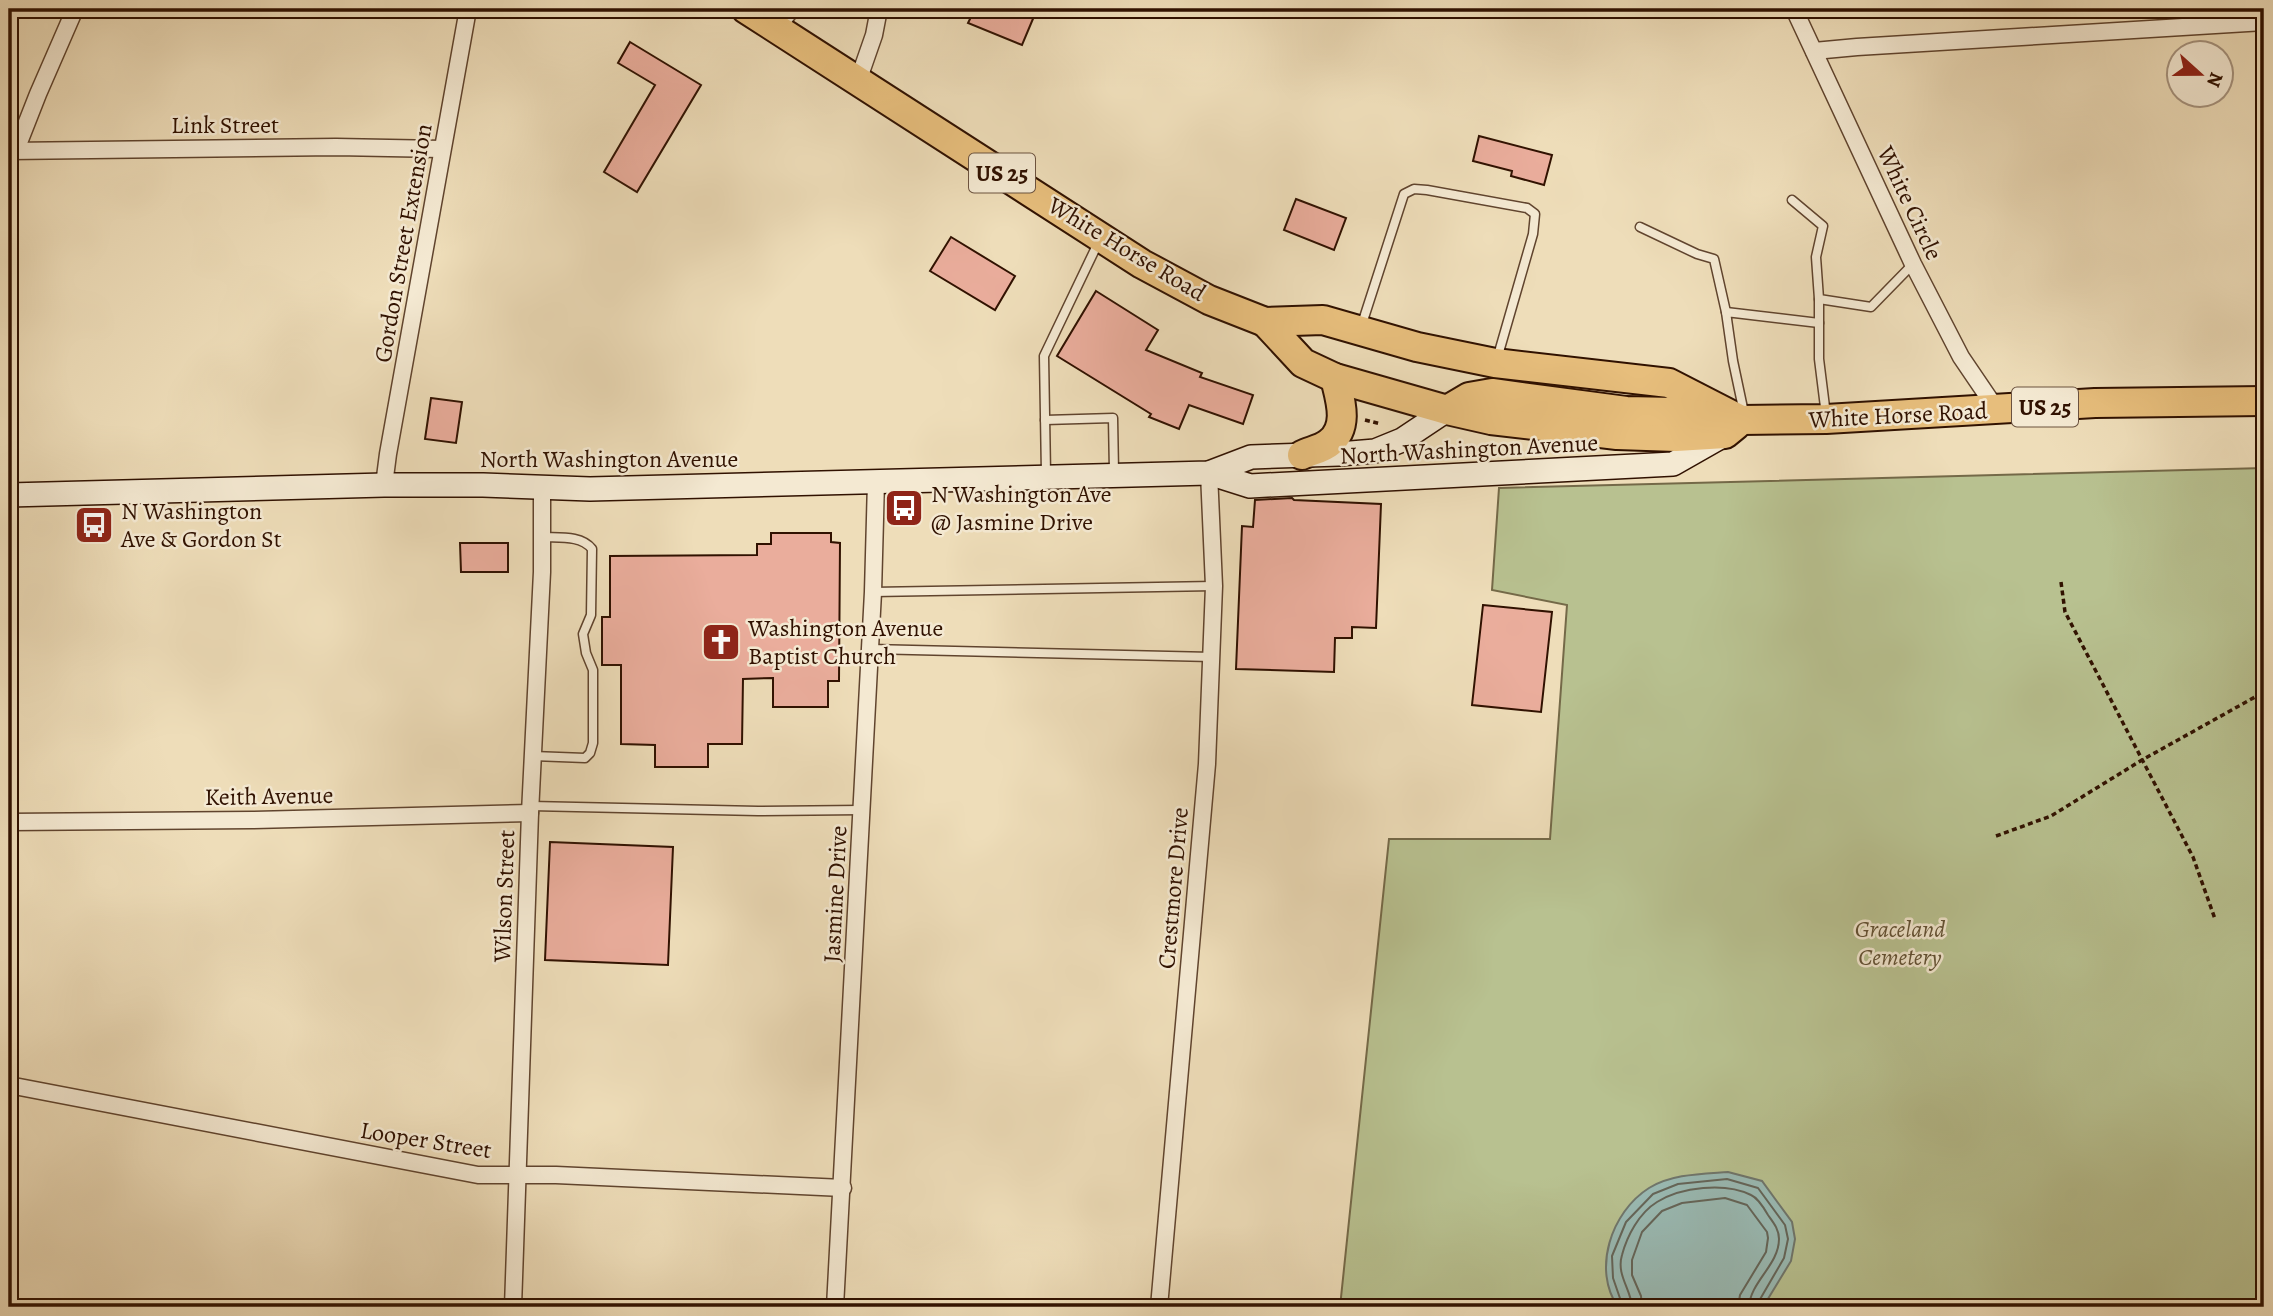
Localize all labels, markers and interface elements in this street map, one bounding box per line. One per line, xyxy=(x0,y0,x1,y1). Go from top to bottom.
north arrow xyxy=(2164,38,2234,108)
text: N xyxy=(2200,69,2230,91)
street label: Link Street xyxy=(171,109,279,141)
street label: Gordon Street Extension xyxy=(366,121,440,365)
street label: White Circle xyxy=(1869,140,1950,265)
road number: US 25 xyxy=(969,154,1035,192)
street label: White Horse Road xyxy=(1041,189,1212,309)
road number: US 25 xyxy=(2012,388,2078,426)
street label: White Horse Road xyxy=(1807,394,1988,436)
street label: North Washington Avenue xyxy=(1339,426,1599,472)
street label: North Washington Avenue xyxy=(480,443,738,475)
place label: N Washington Ave @ Jasmine Drive xyxy=(931,478,1111,538)
bus stop icon: N Washington Ave @ Jasmine Drive xyxy=(883,487,925,529)
place label: N Washington Ave & Gordon St xyxy=(120,495,282,555)
bus stop icon: N Washington Ave & Gordon St xyxy=(73,504,115,546)
place label: Washington Avenue Baptist Church xyxy=(747,612,943,672)
church icon: Washington Avenue Baptist Church xyxy=(700,621,742,663)
street label: Keith Avenue xyxy=(204,779,334,813)
street label: Crestmore Drive xyxy=(1150,806,1196,970)
street label: Jasmine Drive xyxy=(815,825,855,963)
street label: Wilson Street xyxy=(486,829,522,964)
park label: Graceland Cemetery xyxy=(1855,913,1945,973)
street label: Looper Street xyxy=(358,1114,494,1166)

